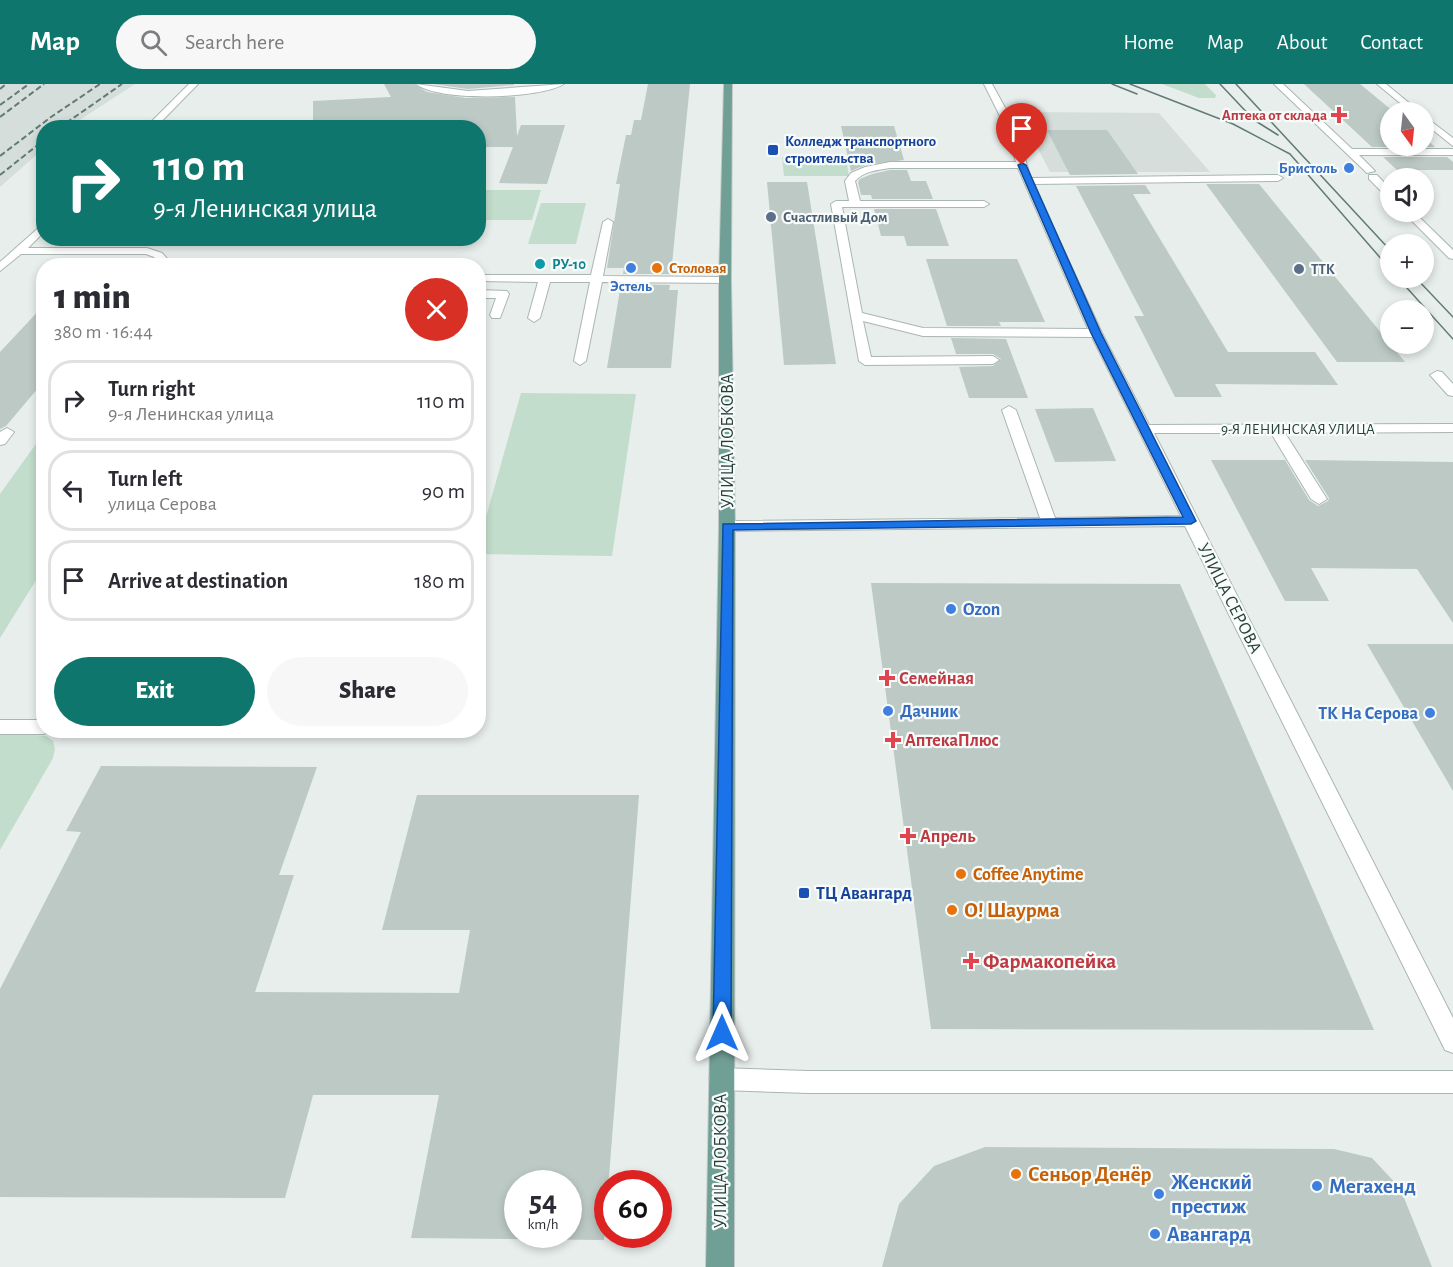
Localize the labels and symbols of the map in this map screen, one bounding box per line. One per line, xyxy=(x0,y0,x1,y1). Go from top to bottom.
north arrow xyxy=(1380,102,1434,156)
pin xyxy=(996,103,1047,165)
place label: Аптека от склада xyxy=(1222,108,1327,123)
marker: Аптека от склада xyxy=(1332,108,1346,122)
place label: Колледж транспортного строительства xyxy=(785,134,936,166)
marker: Колледж транспортного строительства xyxy=(766,143,780,157)
place label: Бристоль xyxy=(1279,161,1337,176)
marker: Бристоль xyxy=(1342,161,1356,175)
marker: Счастливый Дом xyxy=(764,210,778,224)
place label: Счастливый Дом xyxy=(783,210,888,225)
marker: РУ-10 xyxy=(533,257,547,271)
place label: РУ-10 xyxy=(552,257,586,272)
marker: Эстель xyxy=(624,261,638,275)
marker: Столовая xyxy=(650,261,664,275)
place label: Столовая xyxy=(669,261,727,276)
marker: ТТК xyxy=(1292,262,1306,276)
place label: ТТК xyxy=(1311,262,1335,277)
place label: Эстель xyxy=(610,279,652,294)
street label: УЛИЦА ЛОБКОВА xyxy=(719,373,737,508)
street label: 9-Я ЛЕНИНСКАЯ УЛИЦА xyxy=(1221,422,1375,437)
street label: УЛИЦА СЕРОВА xyxy=(1194,540,1265,657)
place label: Ozon xyxy=(963,601,1000,619)
marker: Ozon xyxy=(944,602,958,616)
place label: Семейная xyxy=(899,670,974,688)
marker: Семейная xyxy=(880,671,894,685)
place label: Дачник xyxy=(900,703,958,721)
marker: Дачник xyxy=(881,704,895,718)
place label: ТК На Серова xyxy=(1318,705,1418,723)
marker: ТК На Серова xyxy=(1423,706,1437,720)
place label: АптекаПлюс xyxy=(905,732,999,750)
marker: АптекаПлюс xyxy=(886,733,900,747)
place label: Апрель xyxy=(920,828,976,846)
marker: Апрель xyxy=(901,829,915,843)
place label: Coffee Anytime xyxy=(973,866,1084,884)
marker: Coffee Anytime xyxy=(954,867,968,881)
place label: ТЦ Авангард xyxy=(816,885,912,903)
marker: ТЦ Авангард xyxy=(797,886,811,900)
place label: О! Шаурма xyxy=(964,900,1060,921)
marker: О! Шаурма xyxy=(945,903,959,917)
place label: Фармакопейка xyxy=(983,951,1116,972)
marker: Фармакопейка xyxy=(964,954,978,968)
position arrow xyxy=(690,1001,754,1065)
street label: УЛИЦА ЛОБКОВА xyxy=(712,1093,730,1228)
place label: Сеньор Денёр xyxy=(1028,1164,1152,1185)
marker: Сеньор Денёр xyxy=(1009,1167,1023,1181)
speed limit sign: 60 xyxy=(594,1170,672,1248)
place label: Женский престиж xyxy=(1171,1172,1252,1217)
place label: Мегахенд xyxy=(1329,1176,1416,1197)
marker: Мегахенд xyxy=(1310,1179,1324,1193)
marker: Женский престиж xyxy=(1152,1187,1166,1201)
place label: Авангард xyxy=(1167,1224,1251,1245)
marker: Авангард xyxy=(1148,1227,1162,1241)

